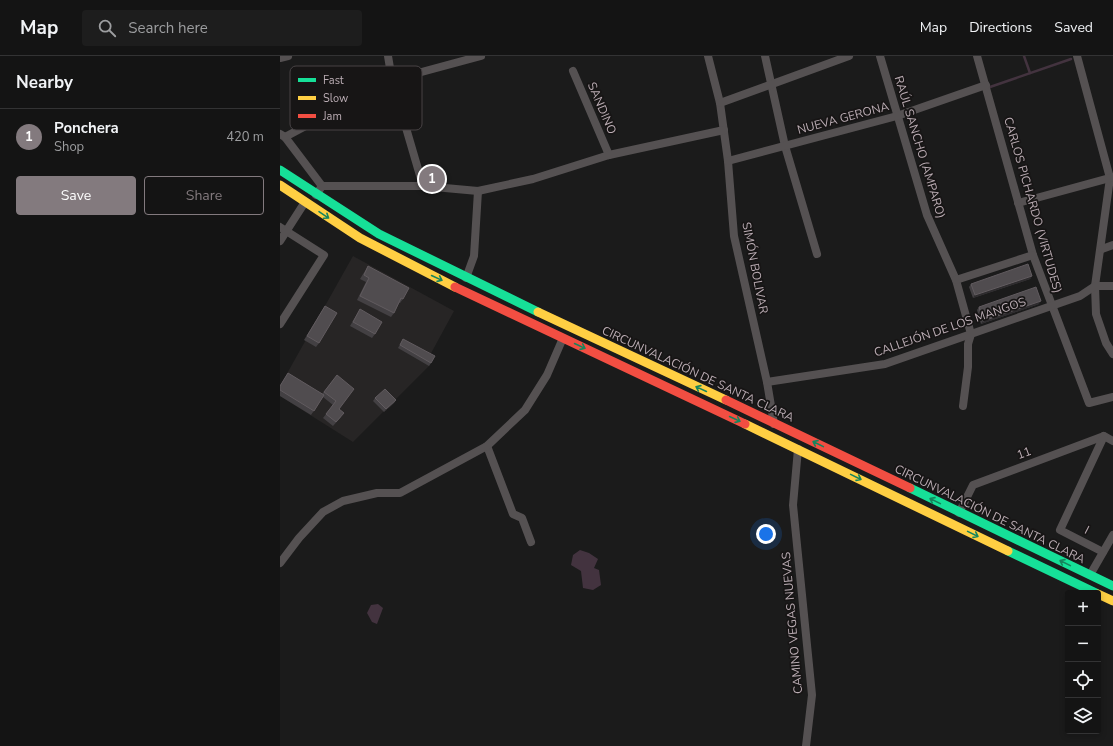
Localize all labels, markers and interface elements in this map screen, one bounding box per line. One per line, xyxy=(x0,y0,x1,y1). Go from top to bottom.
search box xyxy=(82,10,362,46)
text: Map xyxy=(20,15,58,41)
icon: search xyxy=(96,17,118,39)
text: Search here xyxy=(128,18,208,38)
text: Map xyxy=(920,18,947,37)
text: Directions xyxy=(969,18,1032,37)
text: Saved xyxy=(1054,18,1093,37)
legend xyxy=(290,66,422,130)
text: Nearby xyxy=(16,71,73,94)
text: Fast xyxy=(323,73,344,88)
street label: RAÚL SANCHO (AMPARO) xyxy=(891,74,949,220)
street label: SANDINO xyxy=(584,80,620,136)
text: Slow xyxy=(323,91,348,106)
street label: NUEVA GERONA xyxy=(795,98,891,138)
text: Jam xyxy=(322,109,342,124)
street label: CARLOS PICHARDO (VIRTUDES) xyxy=(1000,115,1066,295)
text: Ponchera xyxy=(54,118,119,138)
text: 1 xyxy=(25,128,33,146)
text: 420 m xyxy=(226,128,264,146)
text: Shop xyxy=(54,138,84,156)
pin: 1 xyxy=(419,164,445,194)
button: Save xyxy=(16,176,136,215)
button: Share xyxy=(144,176,264,215)
one-way arrow xyxy=(318,211,329,219)
street label: SIMÓN BOLIVAR xyxy=(738,221,772,315)
one-way arrow xyxy=(431,275,443,282)
street label: CALLEJÓN DE LOS MANGOS xyxy=(872,293,1028,361)
street label: CIRCUNVALACIÓN DE SANTA CLARA xyxy=(599,322,797,426)
one-way arrow xyxy=(574,343,586,350)
one-way arrow xyxy=(695,385,707,392)
one-way arrow xyxy=(729,416,741,423)
one-way arrow xyxy=(813,440,825,447)
street label: 11 xyxy=(1014,443,1034,463)
street label: CIRCUNVALACIÓN DE SANTA CLARA xyxy=(892,461,1088,567)
one-way arrow xyxy=(849,474,861,481)
one-way arrow xyxy=(930,497,942,504)
street label: I xyxy=(1082,523,1092,537)
your location xyxy=(756,524,776,544)
one-way arrow xyxy=(966,531,978,538)
street label: CAMINO VEGAS NUEVAS xyxy=(778,551,806,695)
one-way arrow xyxy=(1059,559,1071,567)
map controls xyxy=(1065,590,1101,734)
button: + xyxy=(1065,590,1101,626)
button: − xyxy=(1065,626,1101,662)
button: locate xyxy=(1065,662,1101,698)
button: layers xyxy=(1065,698,1101,734)

